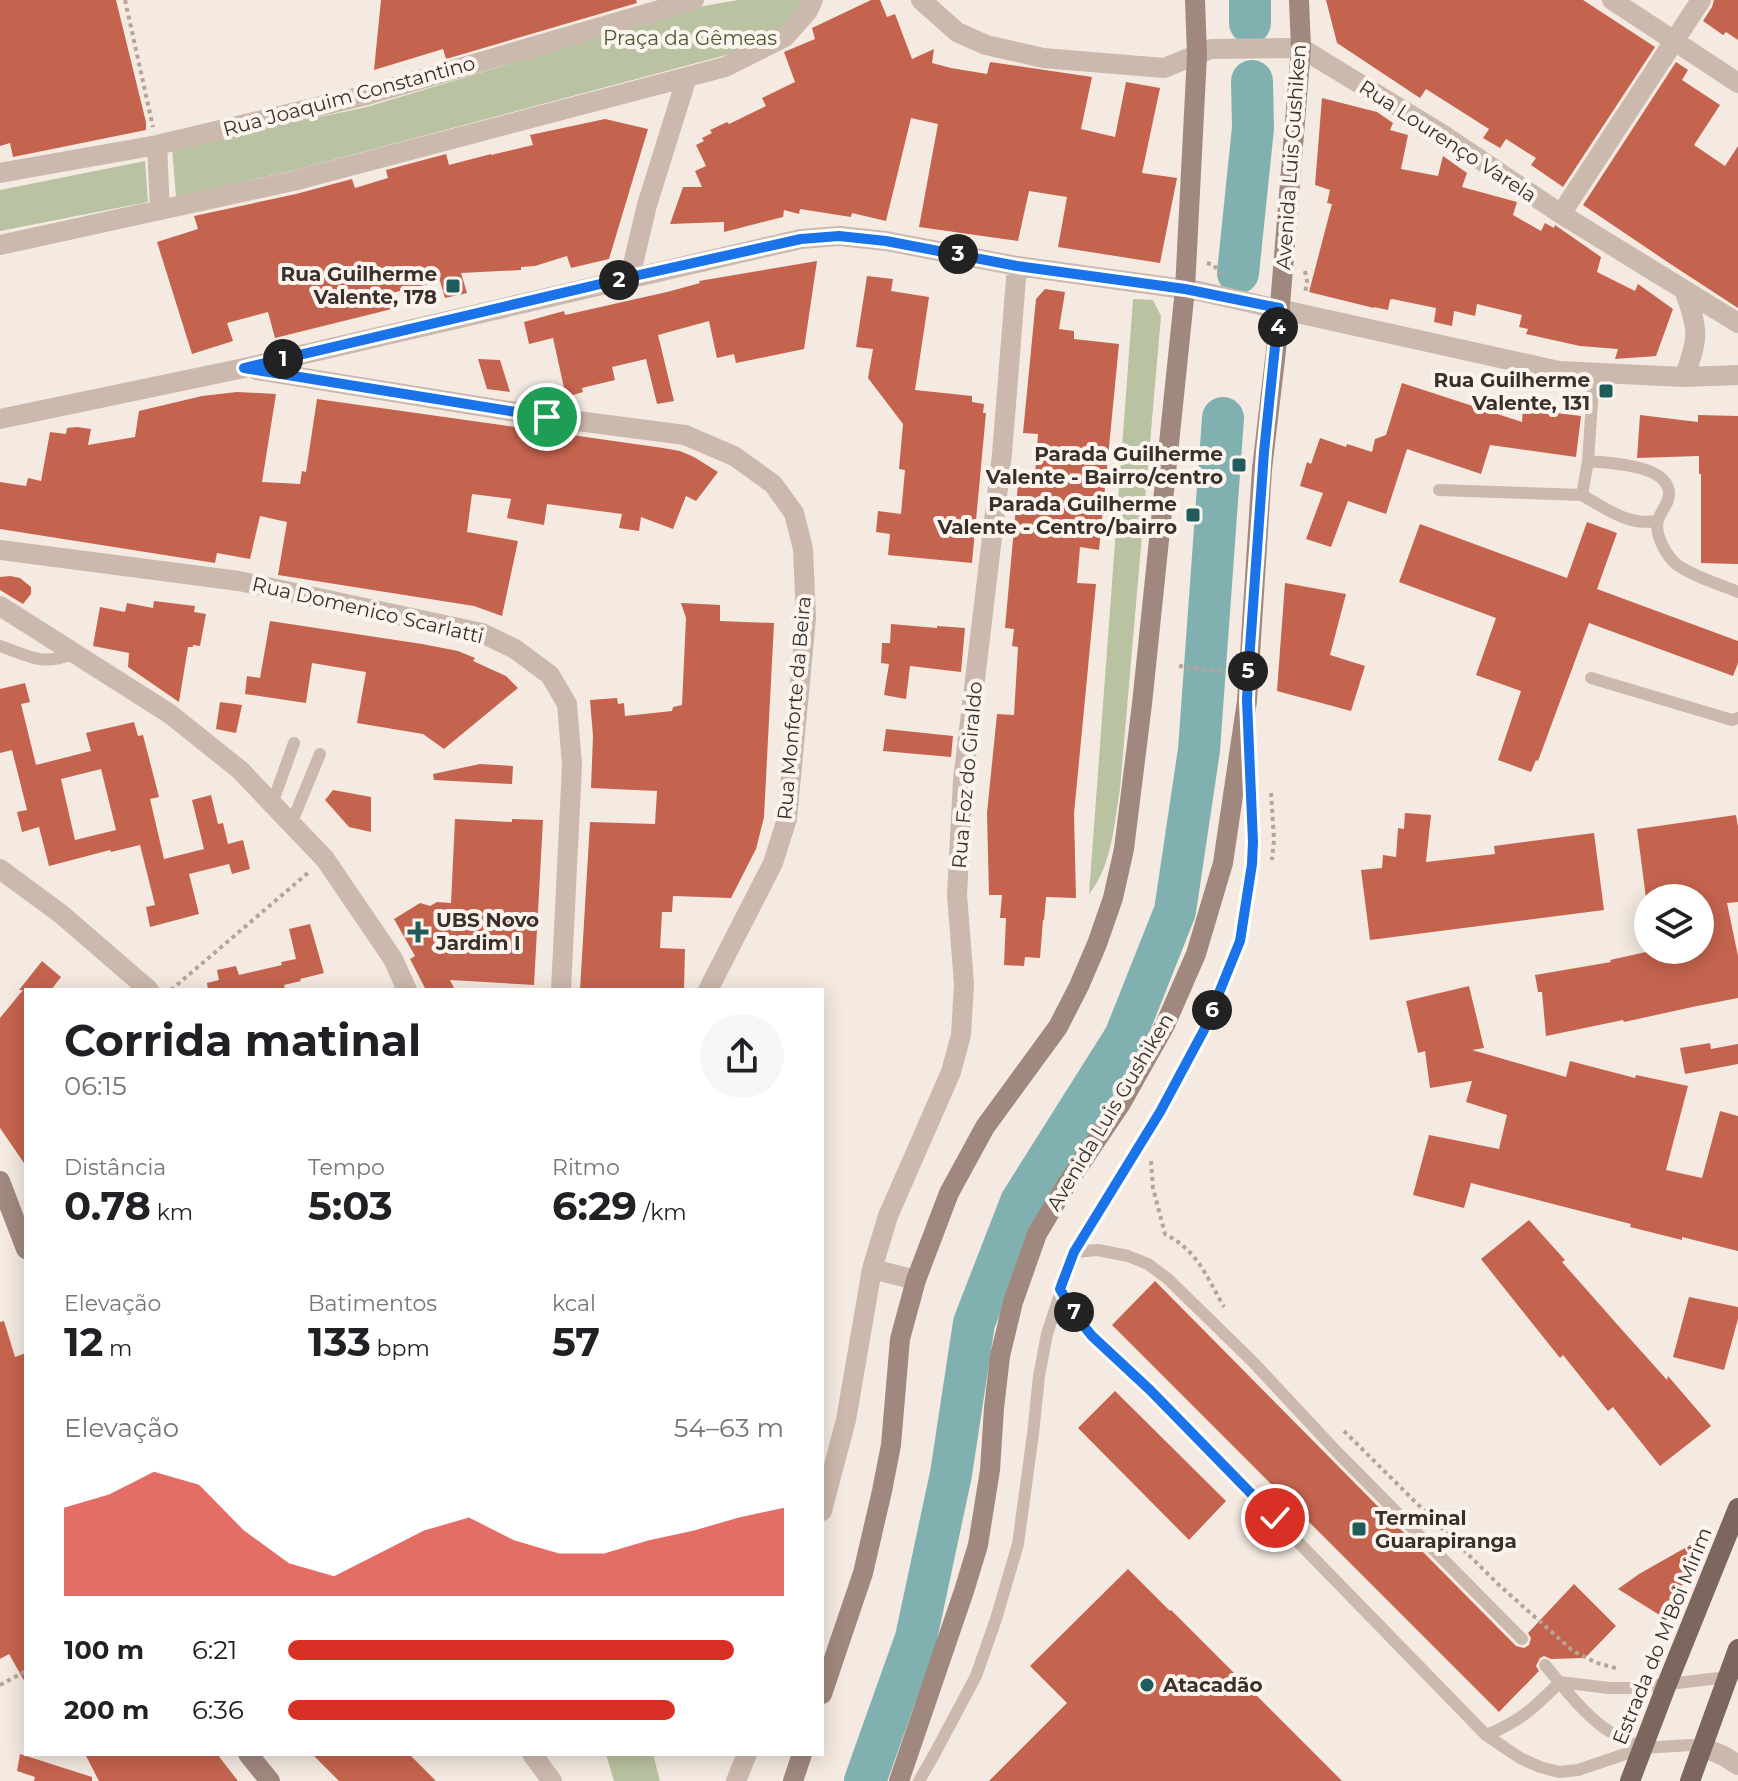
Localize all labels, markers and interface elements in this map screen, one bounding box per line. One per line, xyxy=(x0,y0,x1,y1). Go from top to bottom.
park label: Praça da Gêmeas xyxy=(603,26,777,50)
street label: Avenida Luis Gushiken xyxy=(1271,43,1311,271)
street label: Rua Joaquim Constantino xyxy=(220,51,478,141)
street label: Rua Lourenço Varela xyxy=(1355,75,1541,207)
pin: 3 xyxy=(938,234,978,274)
text: 3 xyxy=(951,240,965,267)
pin: 2 xyxy=(599,260,639,300)
place label: Rua Guilherme Valente, 178 xyxy=(281,262,437,309)
text: 2 xyxy=(613,266,625,293)
marker: Rua Guilherme Valente, 178 xyxy=(444,277,462,295)
pin: 4 xyxy=(1258,307,1298,347)
text: 4 xyxy=(1270,313,1286,340)
pin: 1 xyxy=(263,339,303,379)
text: 1 xyxy=(279,345,287,372)
place label: Rua Guilherme Valente, 131 xyxy=(1434,368,1590,415)
marker: Rua Guilherme Valente, 131 xyxy=(1597,382,1615,400)
pin xyxy=(513,383,581,451)
icon: arrive xyxy=(525,395,569,439)
place label: Parada Guilherme Valente - Bairro/centro xyxy=(985,442,1223,489)
marker: Parada Guilherme Valente - Bairro/centro xyxy=(1230,456,1248,474)
place label: Parada Guilherme Valente - Centro/bairro xyxy=(936,492,1177,539)
marker: Parada Guilherme Valente - Centro/bairro xyxy=(1184,506,1202,524)
street label: Rua Domenico Scarlatti xyxy=(250,572,486,648)
street label: Rua Monforte da Beira xyxy=(772,595,816,821)
pin: 5 xyxy=(1228,651,1268,691)
text: 5 xyxy=(1241,657,1255,684)
street label: Rua Foz do Giraldo xyxy=(947,680,987,870)
map controls xyxy=(1634,884,1714,964)
button: layers xyxy=(1634,884,1714,964)
place label: UBS Novo Jardim I xyxy=(435,908,539,955)
marker: UBS Novo Jardim I xyxy=(407,921,429,943)
pin: 6 xyxy=(1192,990,1232,1030)
text: 6 xyxy=(1205,996,1219,1023)
street label: Avenida Luis Gushiken xyxy=(1041,1009,1179,1215)
text: Corrida matinal xyxy=(64,1013,421,1067)
button: share xyxy=(700,1014,784,1098)
text: 06:15 xyxy=(64,1070,127,1102)
text: Distância xyxy=(64,1154,166,1181)
text: Tempo xyxy=(308,1154,385,1181)
text: Ritmo xyxy=(552,1154,620,1181)
text: 0.78 xyxy=(64,1181,151,1230)
text: 5:03 xyxy=(308,1181,393,1230)
text: 6:29 xyxy=(552,1181,637,1230)
text: km xyxy=(151,1199,193,1226)
text: /km xyxy=(637,1199,687,1226)
text: Elevação xyxy=(64,1290,161,1317)
text: Batimentos xyxy=(308,1290,437,1317)
text: kcal xyxy=(552,1290,596,1317)
pin: 7 xyxy=(1054,1292,1094,1332)
text: 7 xyxy=(1067,1298,1081,1325)
text: 12 xyxy=(64,1317,103,1366)
text: 133 xyxy=(308,1317,371,1366)
text: 57 xyxy=(552,1317,600,1366)
text: m xyxy=(103,1335,132,1362)
text: bpm xyxy=(371,1335,430,1362)
text: Elevação xyxy=(64,1412,179,1444)
text: 54–63 m xyxy=(674,1412,784,1444)
pin xyxy=(1241,1484,1309,1552)
icon: check xyxy=(1253,1496,1297,1540)
place label: Terminal Guarapiranga xyxy=(1375,1506,1517,1553)
marker: Terminal Guarapiranga xyxy=(1350,1520,1368,1538)
street label: Estrada do M'Boi Mirim xyxy=(1607,1524,1717,1748)
text: 100 m xyxy=(64,1634,144,1666)
text: 6:21 xyxy=(192,1634,238,1666)
place label: Atacadão xyxy=(1162,1673,1263,1697)
marker: Atacadão xyxy=(1138,1676,1156,1694)
text: 200 m xyxy=(64,1694,149,1726)
text: 6:36 xyxy=(192,1694,244,1726)

